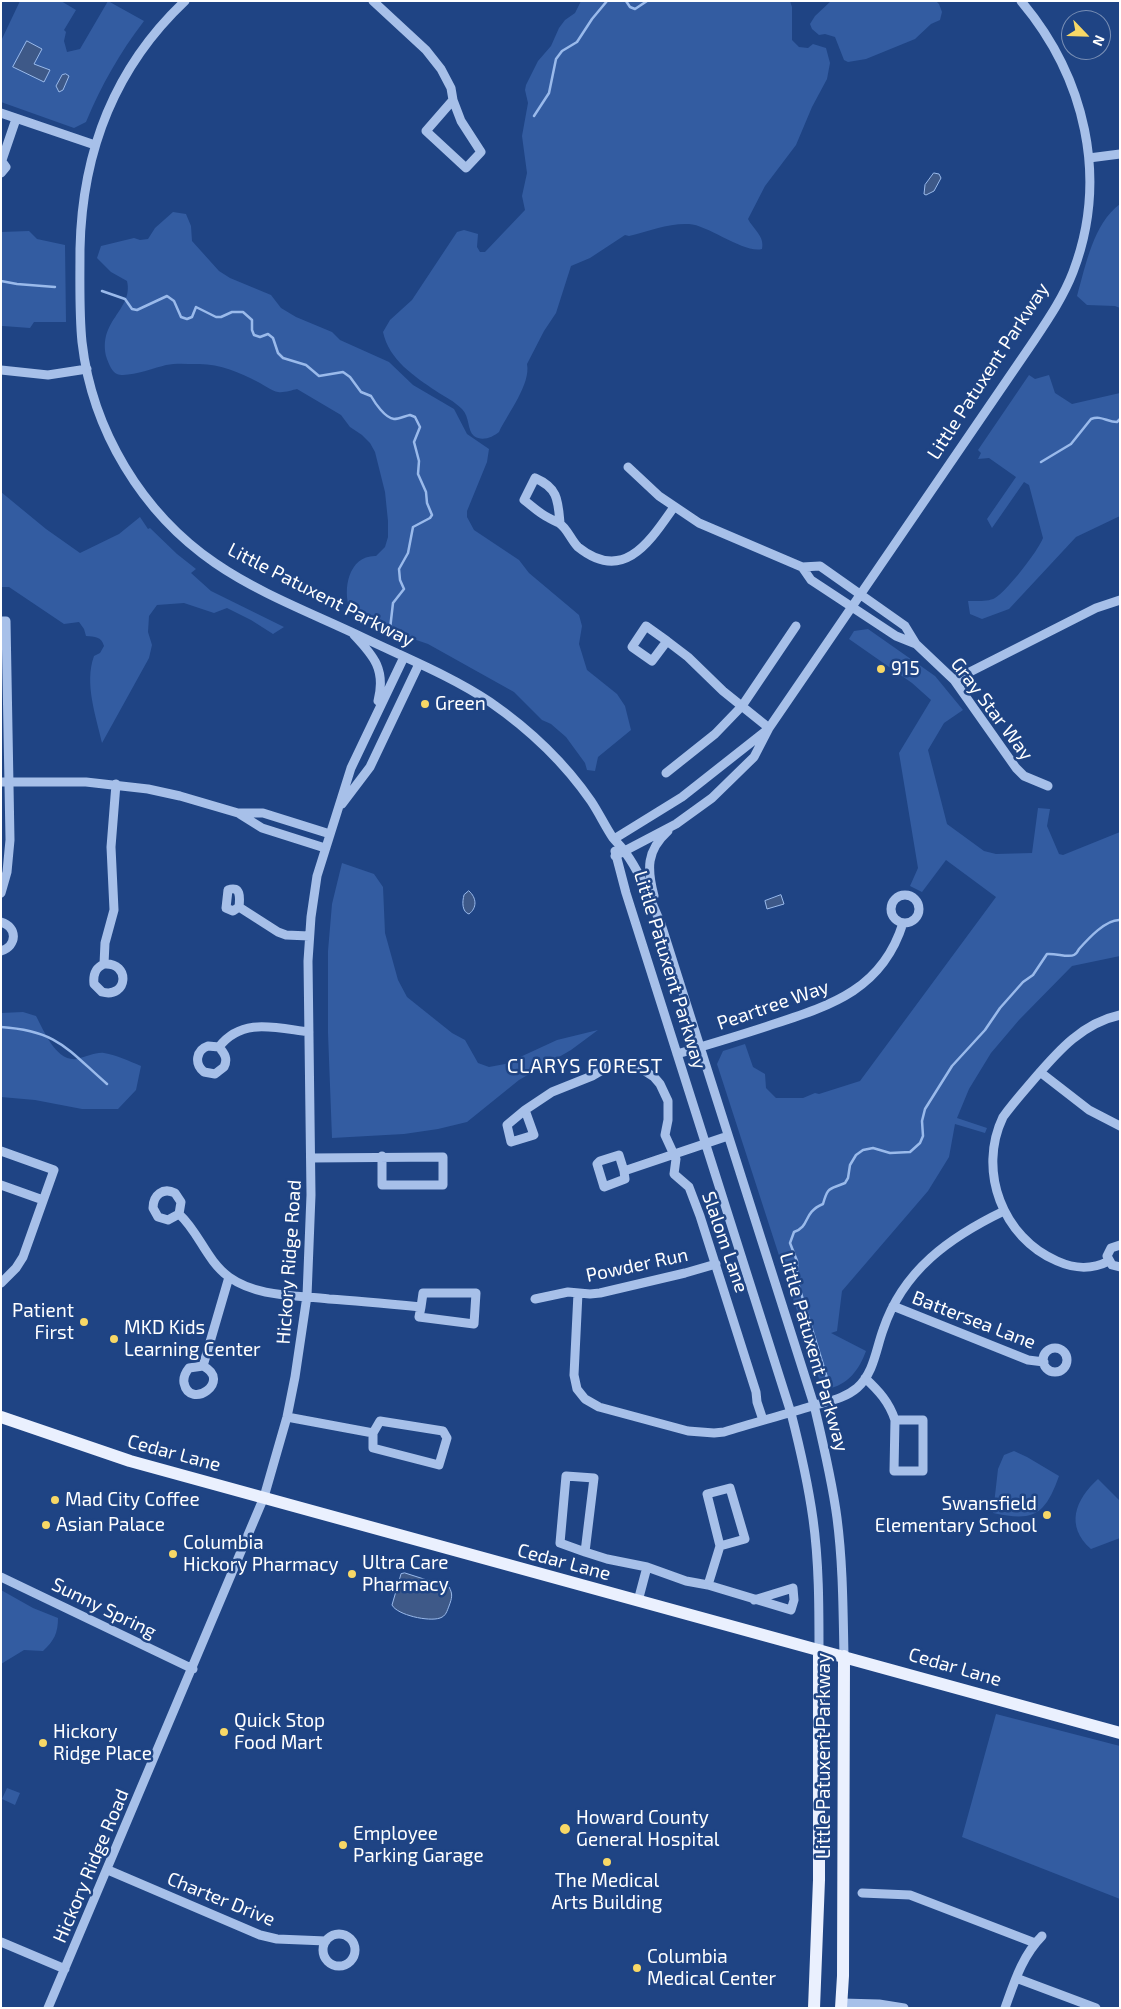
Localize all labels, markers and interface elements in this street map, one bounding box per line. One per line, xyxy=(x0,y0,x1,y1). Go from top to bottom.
north arrow xyxy=(1061,10,1111,60)
text: N xyxy=(1089,33,1109,49)
street label: Little Patuxent Parkway xyxy=(922,278,1054,464)
street label: Little Patuxent Parkway xyxy=(224,538,418,652)
street label: Gray Star Way xyxy=(946,653,1038,765)
place label: 915 xyxy=(891,658,920,680)
marker: 915 xyxy=(875,663,887,675)
place label: Green xyxy=(435,693,486,715)
marker: Green xyxy=(419,698,431,710)
street label: Little Patuxent Parkway xyxy=(629,868,711,1072)
street label: Peartree Way xyxy=(714,975,832,1035)
district label: CLARYS FOREST xyxy=(505,1054,665,1078)
street label: Hickory Ridge Road xyxy=(272,1179,306,1345)
street label: Slalom Lane xyxy=(697,1188,753,1296)
street label: Powder Run xyxy=(584,1243,690,1287)
street label: Little Patuxent Parkway xyxy=(775,1250,853,1454)
street label: Battersea Lane xyxy=(909,1286,1039,1354)
place label: Patient First xyxy=(12,1300,74,1344)
marker: Patient First xyxy=(78,1316,90,1328)
place label: MKD Kids Learning Center xyxy=(124,1317,261,1361)
marker: MKD Kids Learning Center xyxy=(108,1333,120,1345)
street label: Cedar Lane xyxy=(125,1430,223,1476)
place label: Mad City Coffee xyxy=(65,1489,200,1511)
place label: Swansfield Elementary School xyxy=(875,1493,1037,1537)
marker: Mad City Coffee xyxy=(49,1494,61,1506)
marker: Swansfield Elementary School xyxy=(1041,1509,1053,1521)
place label: Asian Palace xyxy=(56,1514,165,1536)
marker: Asian Palace xyxy=(40,1519,52,1531)
place label: Columbia Hickory Pharmacy xyxy=(183,1532,338,1576)
street label: Cedar Lane xyxy=(515,1539,613,1585)
marker: Columbia Hickory Pharmacy xyxy=(167,1548,179,1560)
place label: Ultra Care Pharmacy xyxy=(362,1552,449,1596)
marker: Ultra Care Pharmacy xyxy=(346,1568,358,1580)
street label: Sunny Spring xyxy=(48,1573,160,1643)
street label: Cedar Lane xyxy=(906,1643,1004,1691)
street label: Little Patuxent Parkway xyxy=(813,1653,835,1859)
place label: Quick Stop Food Mart xyxy=(234,1710,325,1754)
place label: Hickory Ridge Place xyxy=(53,1721,152,1765)
marker: Quick Stop Food Mart xyxy=(218,1726,230,1738)
marker: Hickory Ridge Place xyxy=(37,1737,49,1749)
street label: Hickory Ridge Road xyxy=(48,1786,134,1946)
place label: Howard County General Hospital xyxy=(576,1807,719,1851)
marker: Howard County General Hospital xyxy=(558,1822,572,1836)
place label: Employee Parking Garage xyxy=(353,1823,484,1867)
marker: Employee Parking Garage xyxy=(337,1839,349,1851)
marker: The Medical Arts Building xyxy=(601,1856,613,1868)
street label: Charter Drive xyxy=(164,1867,278,1931)
place label: The Medical Arts Building xyxy=(552,1870,662,1914)
place label: Columbia Medical Center xyxy=(647,1946,776,1990)
marker: Columbia Medical Center xyxy=(631,1962,643,1974)

